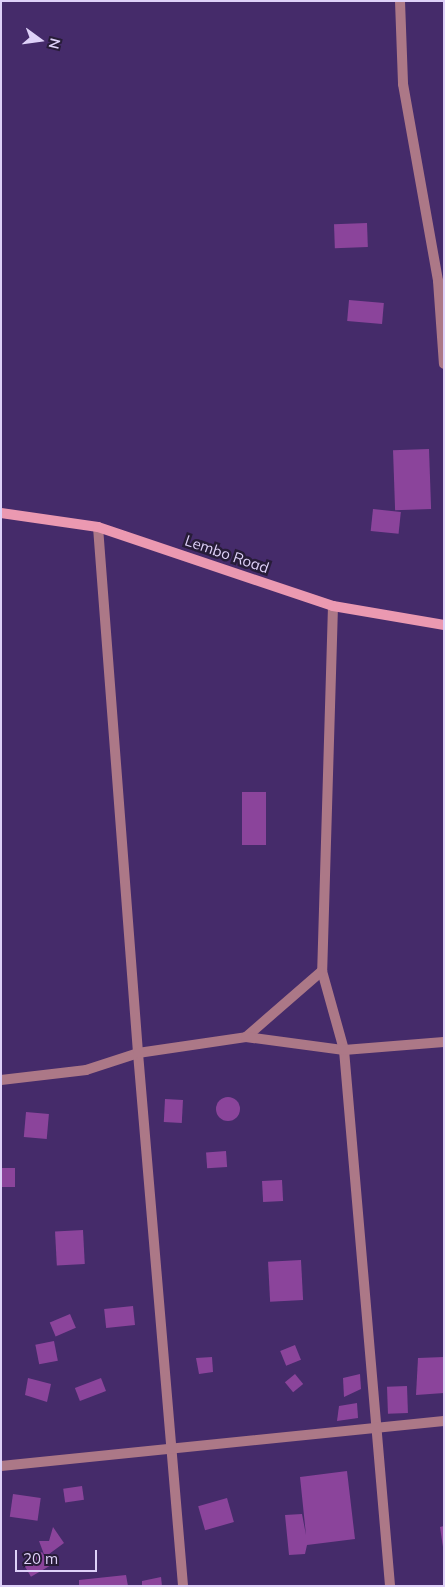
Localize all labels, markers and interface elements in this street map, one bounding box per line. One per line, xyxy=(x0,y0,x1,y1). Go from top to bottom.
north arrow xyxy=(15,15,65,65)
text: N xyxy=(45,36,65,51)
street label: Lembo Road xyxy=(183,531,271,577)
scale bar xyxy=(18,1540,100,1572)
text: 20 m xyxy=(23,1549,58,1568)

